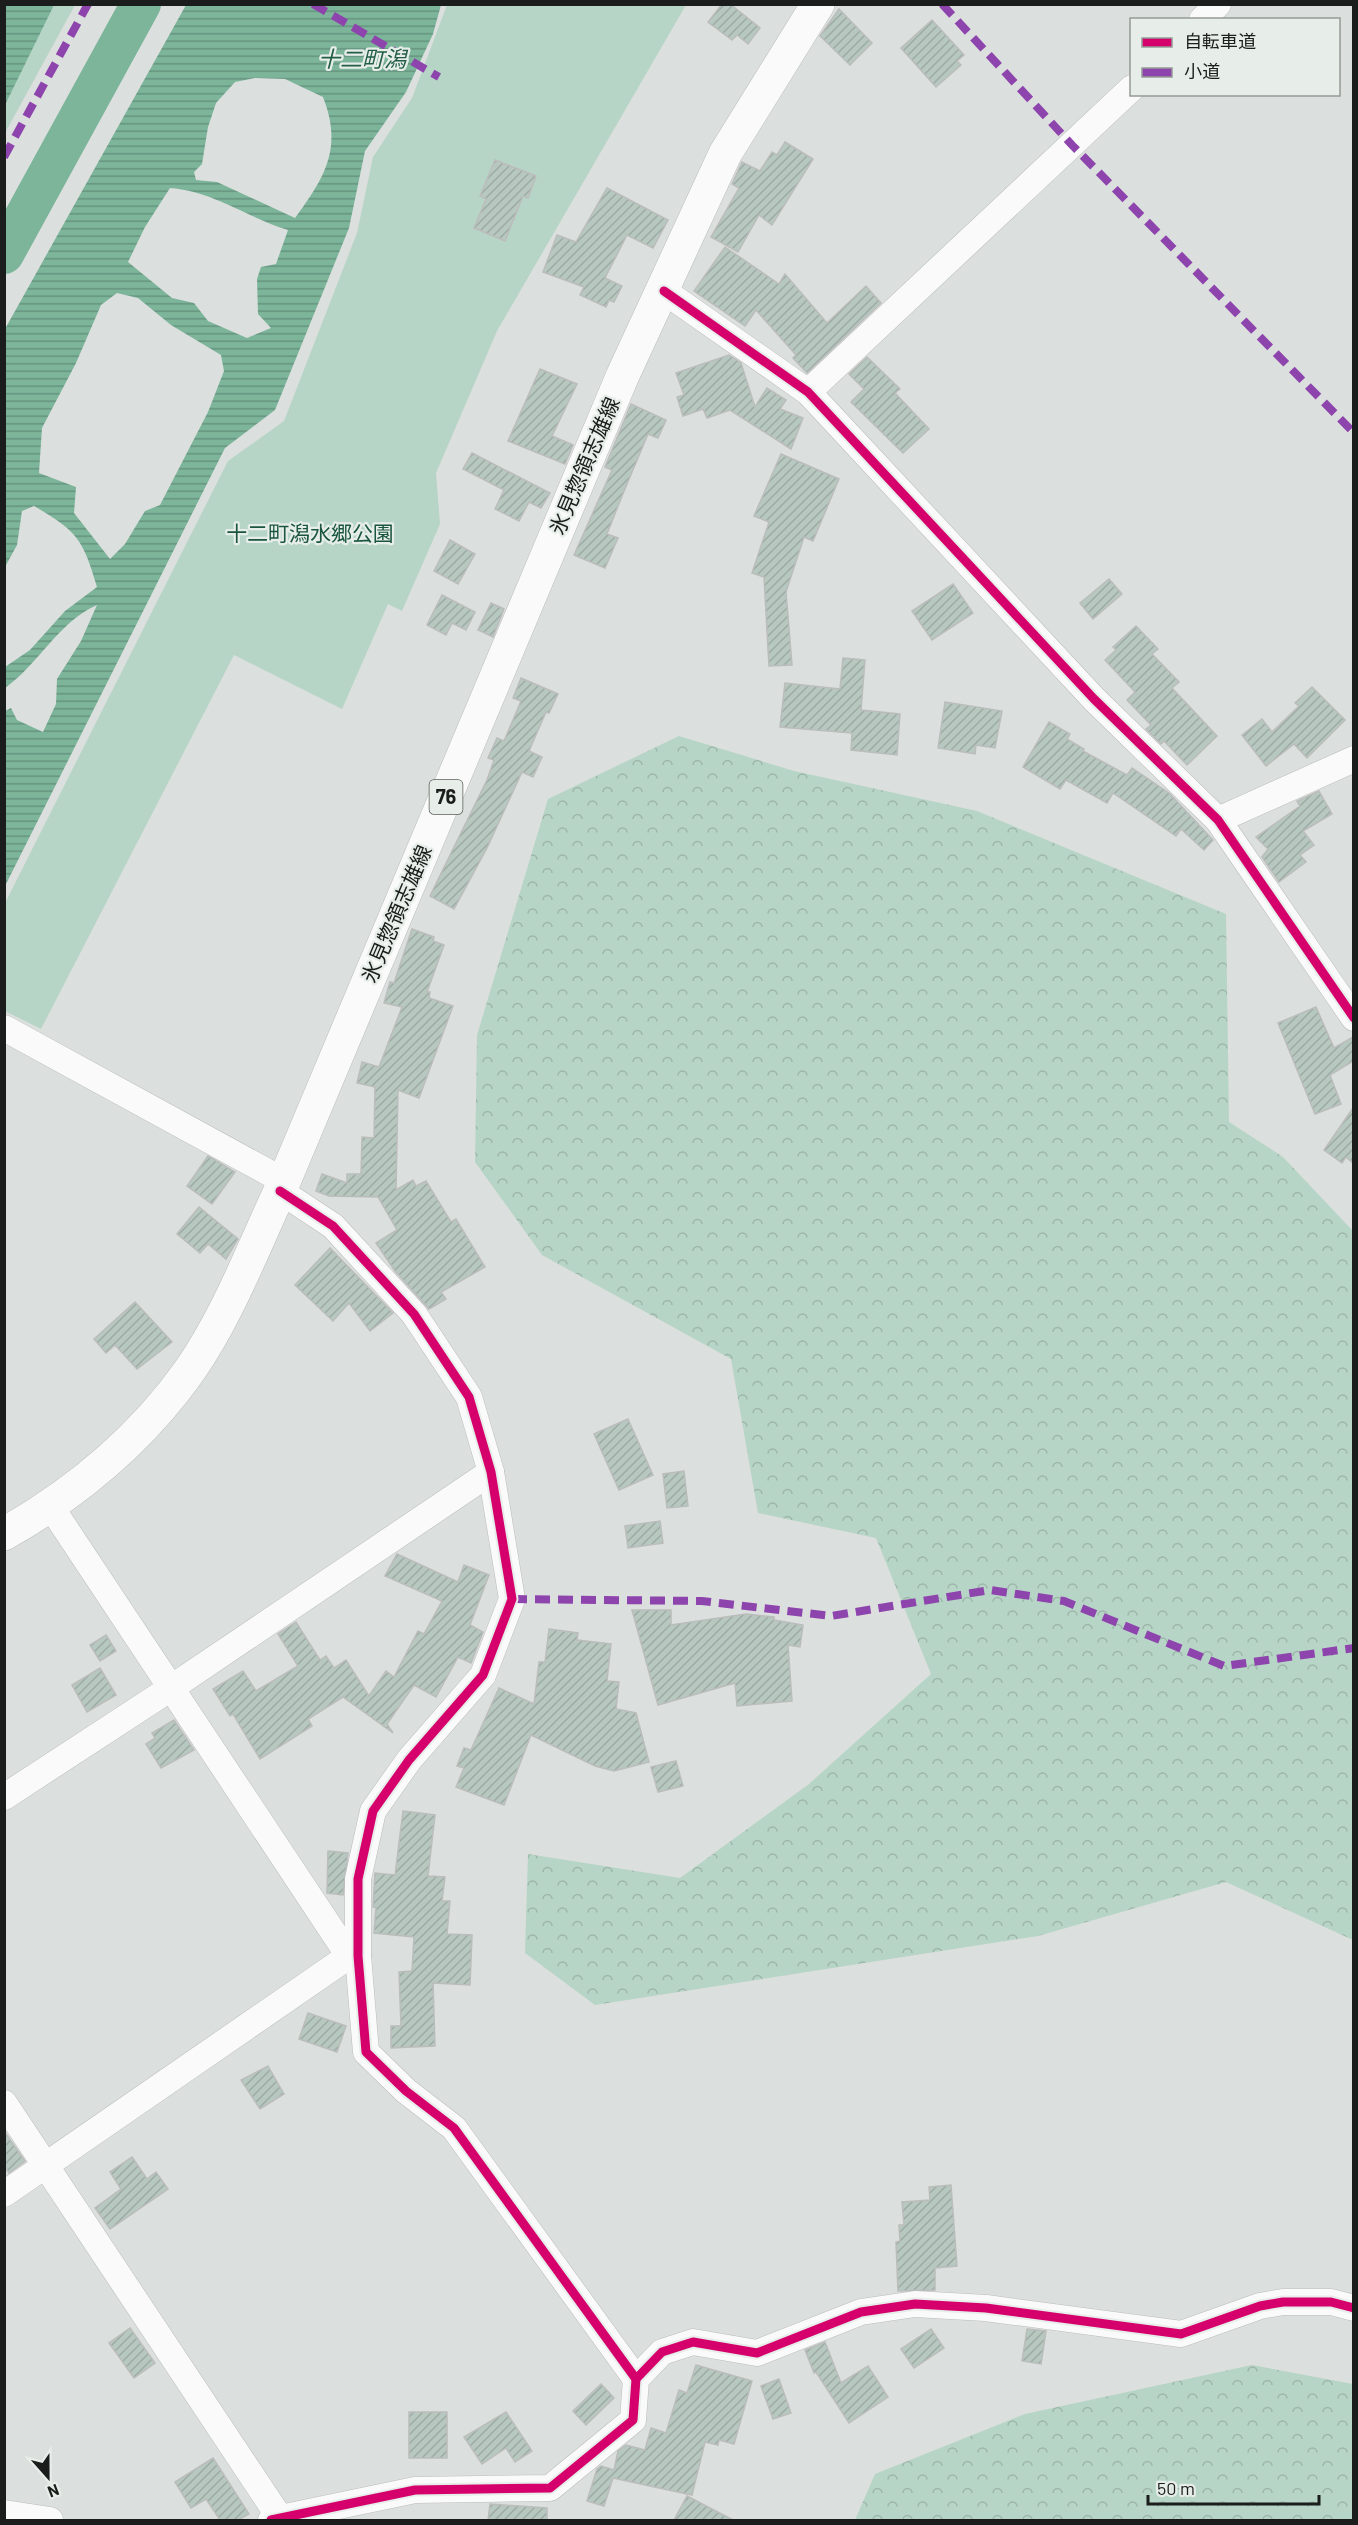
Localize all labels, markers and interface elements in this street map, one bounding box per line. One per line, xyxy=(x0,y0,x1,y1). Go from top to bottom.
legend xyxy=(1130,18,1340,96)
text: 自転車道 xyxy=(1184,30,1256,52)
water label: 十二町潟 xyxy=(318,45,409,71)
text: 小道 xyxy=(1184,60,1220,82)
street label: 氷見惣領志雄線 xyxy=(543,393,624,538)
park label: 十二町潟水郷公園 xyxy=(226,520,394,545)
road number: 76 xyxy=(430,780,462,814)
street label: 氷見惣領志雄線 xyxy=(355,841,436,986)
north arrow xyxy=(18,2447,78,2507)
scale bar xyxy=(1148,2468,1319,2506)
text: 50 m xyxy=(1157,2477,1195,2499)
text: N xyxy=(45,2481,62,2502)

